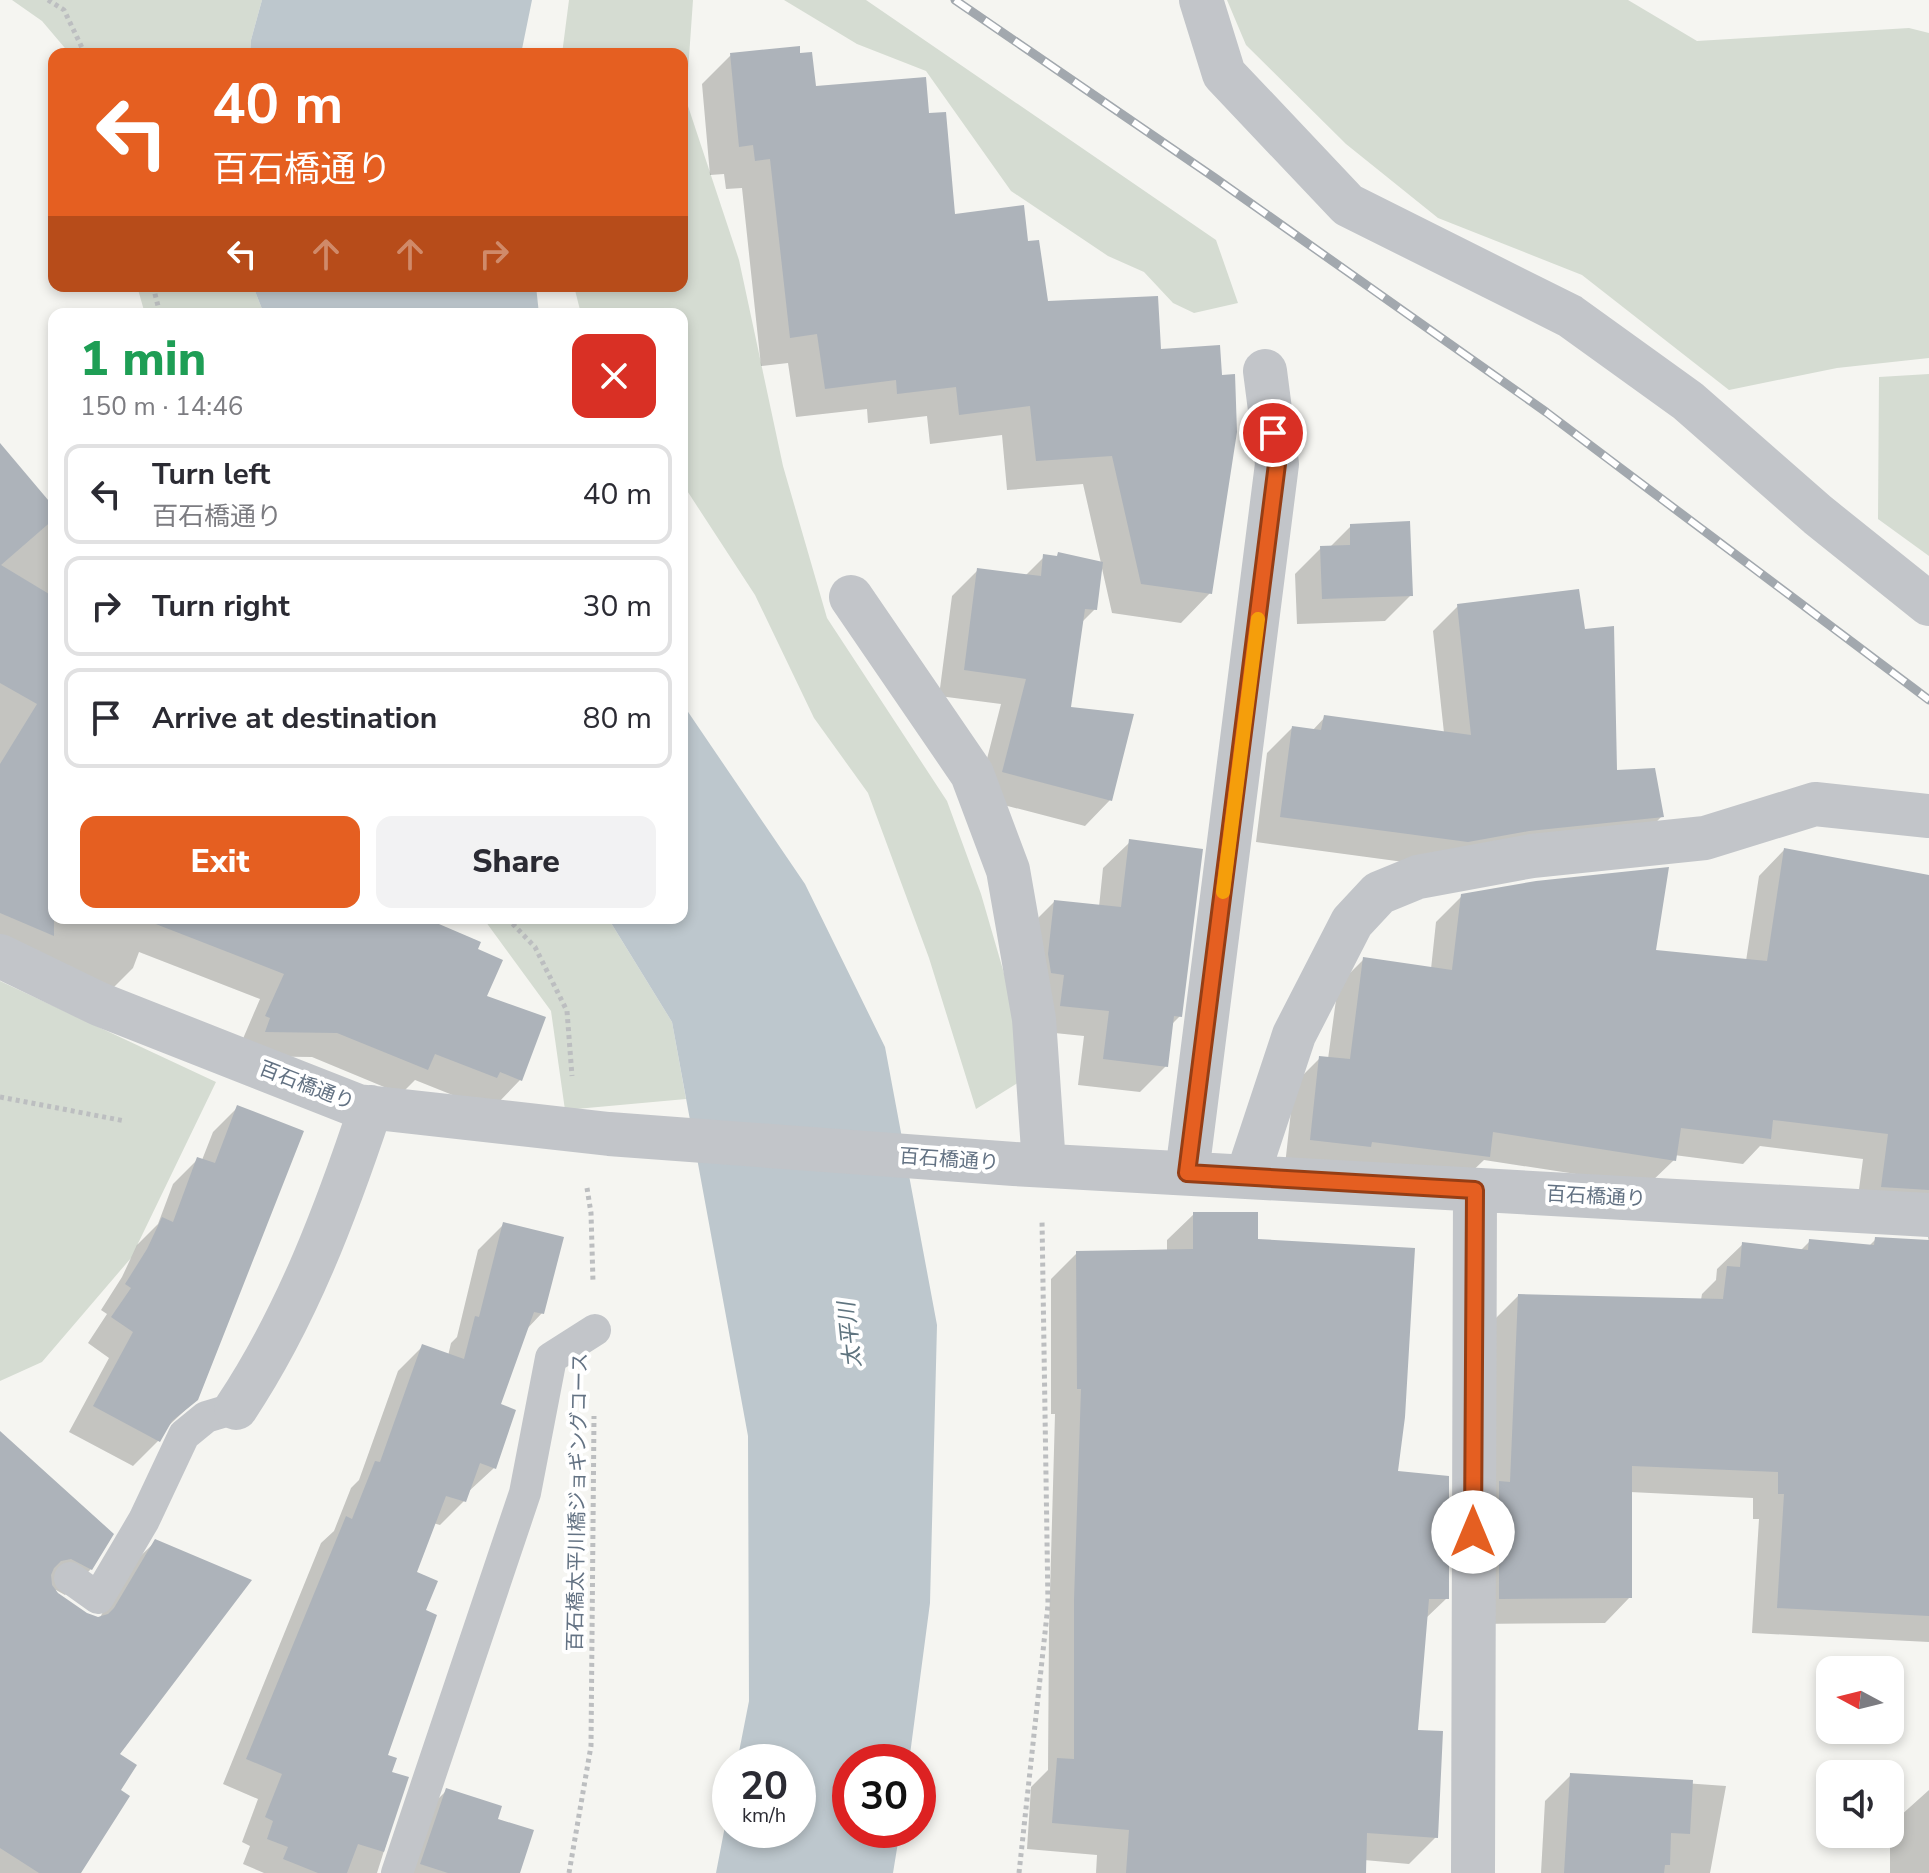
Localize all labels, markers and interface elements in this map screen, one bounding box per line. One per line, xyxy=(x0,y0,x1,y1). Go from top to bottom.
text: 40 m xyxy=(212,66,343,143)
icon: left xyxy=(80,80,184,184)
text: 百石橋通り xyxy=(212,145,392,194)
icon: left xyxy=(220,232,264,276)
icon: ahead xyxy=(304,232,348,276)
icon: ahead xyxy=(388,232,432,276)
icon: right xyxy=(472,232,516,276)
text: 1 min xyxy=(80,326,206,392)
button: close xyxy=(572,334,656,418)
text: 150 m · 14:46 xyxy=(80,389,243,424)
pin xyxy=(1239,399,1307,467)
icon: arrive xyxy=(1251,411,1295,455)
text: Turn left xyxy=(152,454,270,495)
icon: left xyxy=(84,472,128,516)
text: 40 m xyxy=(583,474,652,515)
text: 百石橋通り xyxy=(152,499,282,534)
icon: right xyxy=(84,584,128,628)
text: Turn right xyxy=(152,586,290,627)
text: 30 m xyxy=(583,586,652,627)
icon: arrive xyxy=(84,696,128,740)
text: Arrive at destination xyxy=(152,698,437,739)
text: 80 m xyxy=(583,698,652,739)
button: Exit xyxy=(80,816,360,908)
button: Share xyxy=(376,816,656,908)
street label: 百石橋通り xyxy=(255,1055,358,1116)
street label: 百石橋通り xyxy=(898,1143,1000,1176)
street label: 百石橋通り xyxy=(1545,1180,1647,1213)
water label: 太平川 xyxy=(831,1299,868,1369)
street label: 百石橋太平川橋ジョギングコース xyxy=(561,1352,594,1652)
position arrow xyxy=(1431,1490,1515,1574)
north arrow xyxy=(1816,1656,1904,1744)
map controls xyxy=(1816,1656,1904,1848)
speed limit sign: 30 xyxy=(832,1744,936,1848)
text: 20 xyxy=(740,1759,788,1813)
button: sound xyxy=(1816,1760,1904,1848)
text: km/h xyxy=(742,1802,786,1829)

